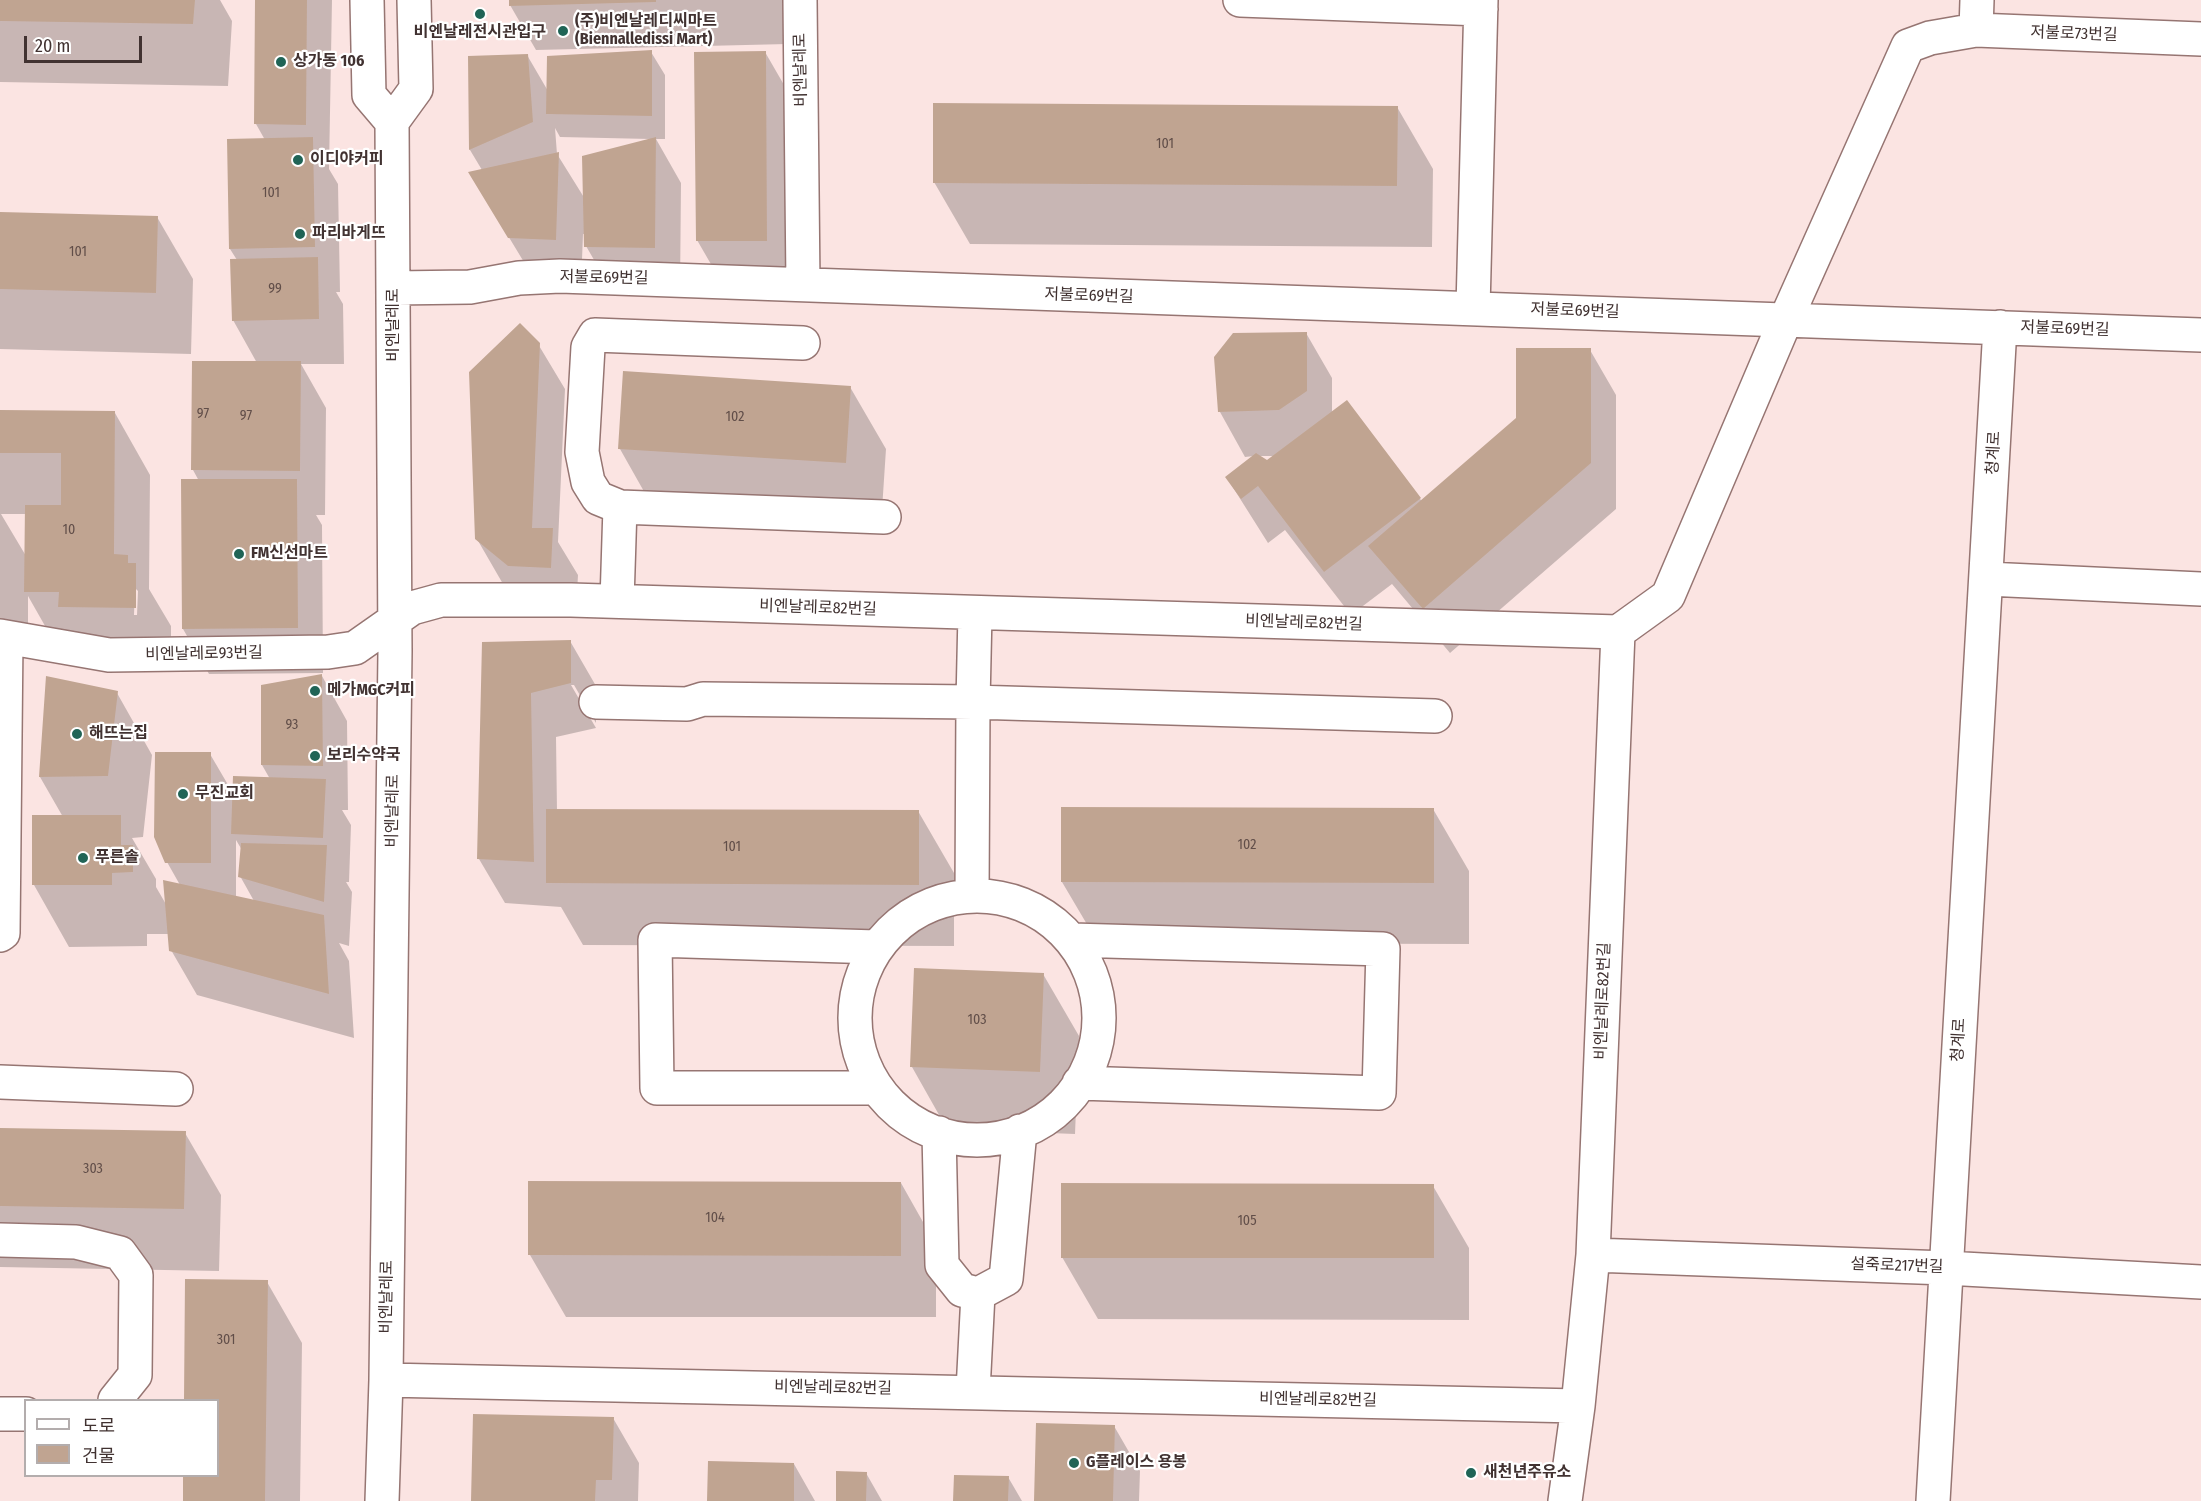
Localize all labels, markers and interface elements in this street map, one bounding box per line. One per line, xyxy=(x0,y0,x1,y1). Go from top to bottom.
marker: 비엔날레전시관입구 xyxy=(473,7,487,21)
place label: (주)비엔날레디씨마트 (Biennalledissi Mart) xyxy=(575,12,717,50)
place label: 비엔날레전시관입구 xyxy=(414,23,546,43)
street label: 저불로73번길 xyxy=(2030,23,2118,45)
scale bar xyxy=(27,24,146,62)
marker: (주)비엔날레디씨마트 (Biennalledissi Mart) xyxy=(556,24,570,38)
street label: 비엔날레로 xyxy=(791,33,811,107)
text: 20 m xyxy=(35,35,70,57)
place label: 상가동 106 xyxy=(293,52,364,72)
marker: 상가동 106 xyxy=(274,55,288,69)
house number: 101 xyxy=(1156,136,1174,152)
place label: 이디야커피 xyxy=(310,150,384,170)
marker: 이디야커피 xyxy=(291,153,305,167)
house number: 101 xyxy=(262,185,280,201)
place label: 파리바게뜨 xyxy=(312,224,386,244)
marker: 파리바게뜨 xyxy=(293,227,307,241)
house number: 101 xyxy=(69,244,87,260)
street label: 저불로69번길 xyxy=(559,268,649,288)
house number: 99 xyxy=(268,281,282,297)
street label: 저불로69번길 xyxy=(1044,285,1134,307)
street label: 비엔날레로 xyxy=(384,288,404,362)
street label: 저불로69번길 xyxy=(1530,300,1620,322)
street label: 저불로69번길 xyxy=(2020,318,2110,340)
house number: 97 xyxy=(197,406,209,422)
house number: 97 xyxy=(240,408,252,424)
house number: 102 xyxy=(726,409,744,425)
street label: 청계로 xyxy=(1983,430,2005,476)
house number: 10 xyxy=(63,522,75,538)
place label: FM신선마트 xyxy=(251,544,328,564)
marker: FM신선마트 xyxy=(232,547,246,561)
street label: 비엔날레로82번길 xyxy=(759,596,877,620)
street label: 비엔날레로82번길 xyxy=(1245,611,1363,635)
street label: 비엔날레로93번길 xyxy=(145,643,263,665)
place label: 메가MGC커피 xyxy=(327,681,415,701)
marker: 메가MGC커피 xyxy=(308,684,322,698)
house number: 93 xyxy=(286,717,298,733)
place label: 해뜨는집 xyxy=(89,724,148,744)
marker: 해뜨는집 xyxy=(70,727,84,741)
place label: 보리수약국 xyxy=(327,746,401,766)
marker: 보리수약국 xyxy=(308,749,322,763)
street label: 비엔날레로 xyxy=(383,774,403,848)
place label: 무진교회 xyxy=(195,784,254,804)
marker: 무진교회 xyxy=(176,787,190,801)
house number: 102 xyxy=(1238,837,1256,853)
house number: 101 xyxy=(723,839,741,855)
place label: 푸른솔 xyxy=(95,848,139,868)
marker: 푸른솔 xyxy=(76,851,90,865)
street label: 비엔날레로82번길 xyxy=(1591,942,1615,1060)
house number: 103 xyxy=(968,1012,986,1028)
street label: 청계로 xyxy=(1948,1017,1970,1063)
house number: 303 xyxy=(83,1161,103,1177)
house number: 104 xyxy=(705,1210,725,1226)
house number: 105 xyxy=(1237,1213,1257,1229)
street label: 설죽로217번길 xyxy=(1850,1255,1944,1277)
street label: 비엔날레로 xyxy=(377,1260,397,1334)
house number: 301 xyxy=(217,1332,235,1348)
street label: 비엔날레로82번길 xyxy=(774,1377,892,1399)
street label: 비엔날레로82번길 xyxy=(1259,1389,1377,1411)
legend xyxy=(24,1399,219,1477)
text: 도로 xyxy=(82,1415,115,1437)
text: 건물 xyxy=(82,1445,115,1467)
place label: G플레이스 용봉 xyxy=(1086,1453,1187,1473)
marker: G플레이스 용봉 xyxy=(1067,1456,1081,1470)
place label: 새천년주유소 xyxy=(1483,1463,1571,1483)
marker: 새천년주유소 xyxy=(1464,1466,1478,1480)

